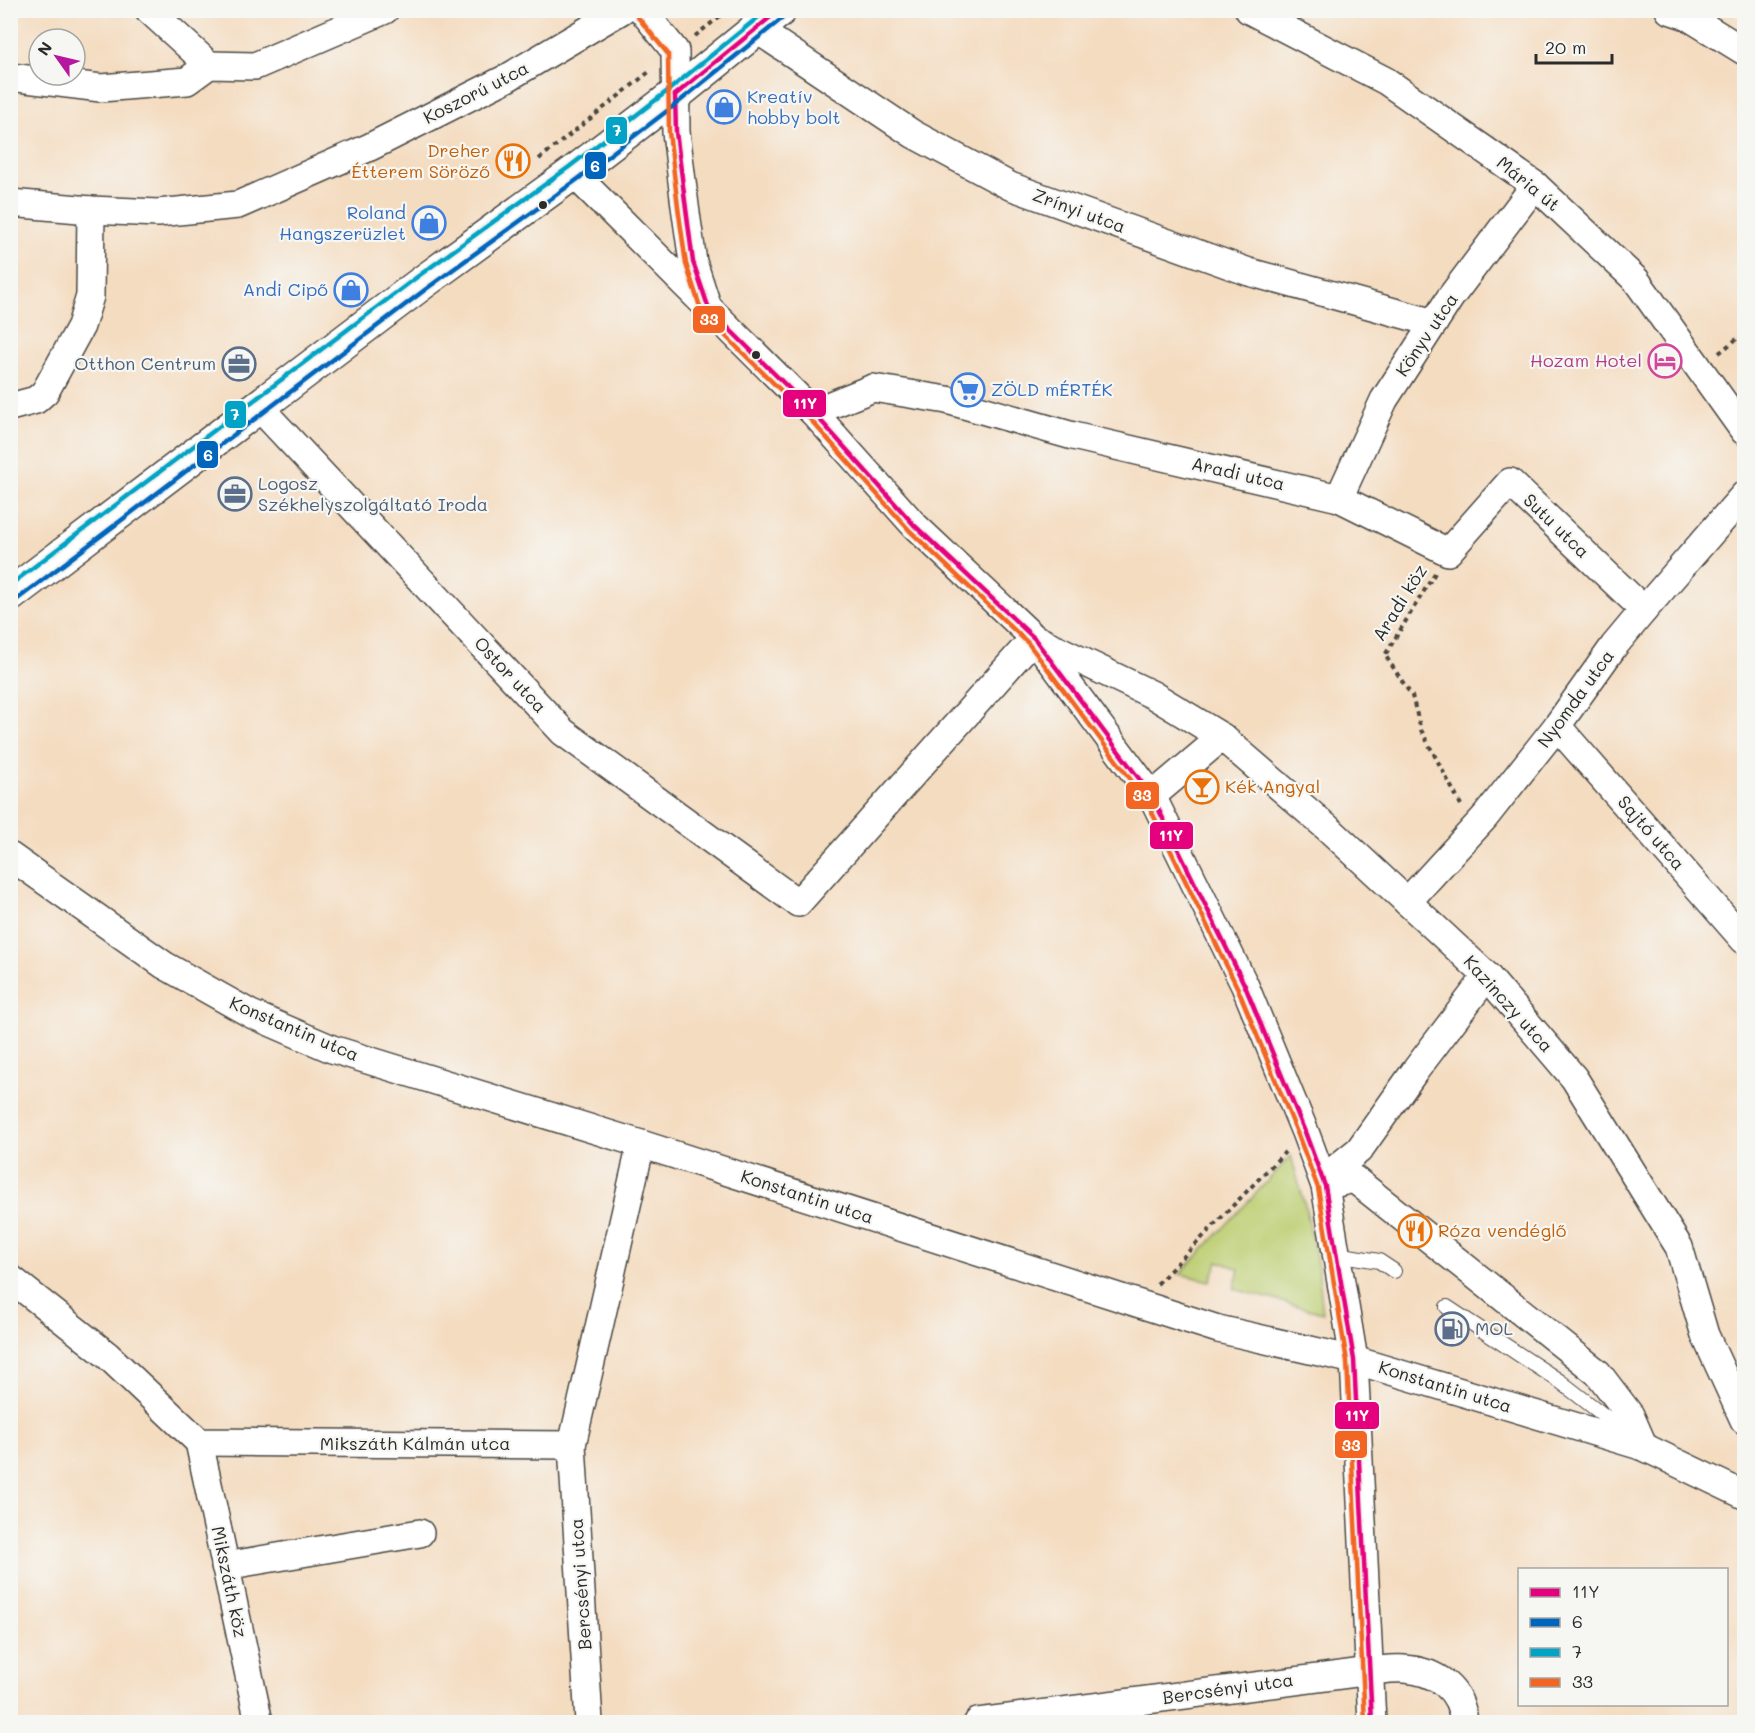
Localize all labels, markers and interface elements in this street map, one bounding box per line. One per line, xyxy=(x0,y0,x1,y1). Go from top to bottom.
north arrow xyxy=(27,27,87,87)
scale bar xyxy=(1536,27,1612,65)
text: 20 m xyxy=(1545,35,1586,59)
text: N xyxy=(32,37,56,59)
street label: Koszorú utca xyxy=(419,55,532,129)
place label: Kreatív hobby bolt xyxy=(747,84,841,129)
shop icon: Kreatív hobby bolt xyxy=(706,89,742,125)
line badge: 7 xyxy=(605,116,628,145)
text: 7 xyxy=(613,119,622,140)
place label: Dreher Étterem Söröző xyxy=(351,138,490,183)
restaurant icon: Dreher Étterem Söröző xyxy=(495,143,531,179)
street label: Mária út xyxy=(1492,150,1565,216)
line badge: 6 xyxy=(584,151,607,180)
text: 6 xyxy=(590,155,600,176)
street label: Zrínyi utca xyxy=(1030,182,1129,238)
unlabelled marker xyxy=(537,199,549,211)
place label: Roland Hangszerüzlet xyxy=(279,200,406,245)
shop icon: Roland Hangszerüzlet xyxy=(411,205,447,241)
shop icon: Andi Cipő xyxy=(333,272,369,308)
place label: Andi Cipő xyxy=(243,277,328,301)
street label: Könyv utca xyxy=(1389,288,1463,381)
line badge: 33 xyxy=(692,305,726,334)
text: 33 xyxy=(699,308,719,329)
hotel icon: Hozam Hotel xyxy=(1647,343,1683,379)
office icon: Otthon Centrum xyxy=(221,346,257,382)
place label: Hozam Hotel xyxy=(1530,348,1642,372)
unlabelled marker xyxy=(750,349,762,361)
place label: Otthon Centrum xyxy=(74,351,216,375)
supermarket icon: ZÖLD mÉRTÉK xyxy=(950,372,986,408)
place label: ZÖLD mÉRTÉK xyxy=(991,377,1113,401)
line badge: 11Y xyxy=(782,389,827,418)
text: 11Y xyxy=(793,392,817,413)
line badge: 7 xyxy=(224,400,247,429)
text: 7 xyxy=(231,403,240,424)
line badge: 6 xyxy=(196,440,219,469)
text: 6 xyxy=(203,444,213,465)
street label: Aradi utca xyxy=(1189,451,1287,495)
place label: Logosz Székhelyszolgáltató Iroda xyxy=(258,471,488,516)
office icon: Logosz Székhelyszolgáltató Iroda xyxy=(217,476,253,512)
street label: Sutu utca xyxy=(1518,488,1595,563)
street label: Aradi köz xyxy=(1366,560,1432,645)
street label: Ostor utca xyxy=(469,631,552,718)
street label: Nyomda utca xyxy=(1531,645,1619,752)
bar icon: Kék Angyal xyxy=(1184,769,1220,805)
place label: Kék Angyal xyxy=(1225,774,1320,798)
line badge: 33 xyxy=(1125,781,1160,810)
text: 33 xyxy=(1132,784,1152,805)
street label: Sajtó utca xyxy=(1613,790,1691,875)
line badge: 11Y xyxy=(1149,821,1194,850)
text: 11Y xyxy=(1159,824,1183,845)
street label: Kazinczy utca xyxy=(1459,950,1559,1057)
street label: Konstantin utca xyxy=(226,990,363,1066)
street label: Konstantin utca xyxy=(738,1163,877,1229)
restaurant icon: Róza vendéglő xyxy=(1397,1213,1433,1249)
place label: Róza vendéglő xyxy=(1438,1218,1567,1242)
fuel station icon: MOL xyxy=(1434,1311,1470,1347)
place label: MOL xyxy=(1475,1316,1514,1340)
street label: Konstantin utca xyxy=(1376,1354,1515,1418)
line badge: 11Y xyxy=(1334,1401,1380,1430)
text: 11Y xyxy=(1345,1404,1369,1425)
line badge: 33 xyxy=(1334,1430,1368,1459)
street label: Mikszáth Kálmán utca xyxy=(320,1431,510,1455)
text: 33 xyxy=(1341,1434,1361,1455)
street label: Bercsényi utca xyxy=(563,1517,597,1651)
street label: Mikszáth köz xyxy=(206,1524,254,1640)
legend xyxy=(1518,1568,1728,1706)
text: 11Y xyxy=(1572,1579,1600,1603)
text: 6 xyxy=(1572,1609,1583,1633)
text: 7 xyxy=(1572,1639,1582,1663)
street label: Bercsényi utca xyxy=(1161,1667,1295,1709)
text: 33 xyxy=(1572,1669,1593,1693)

